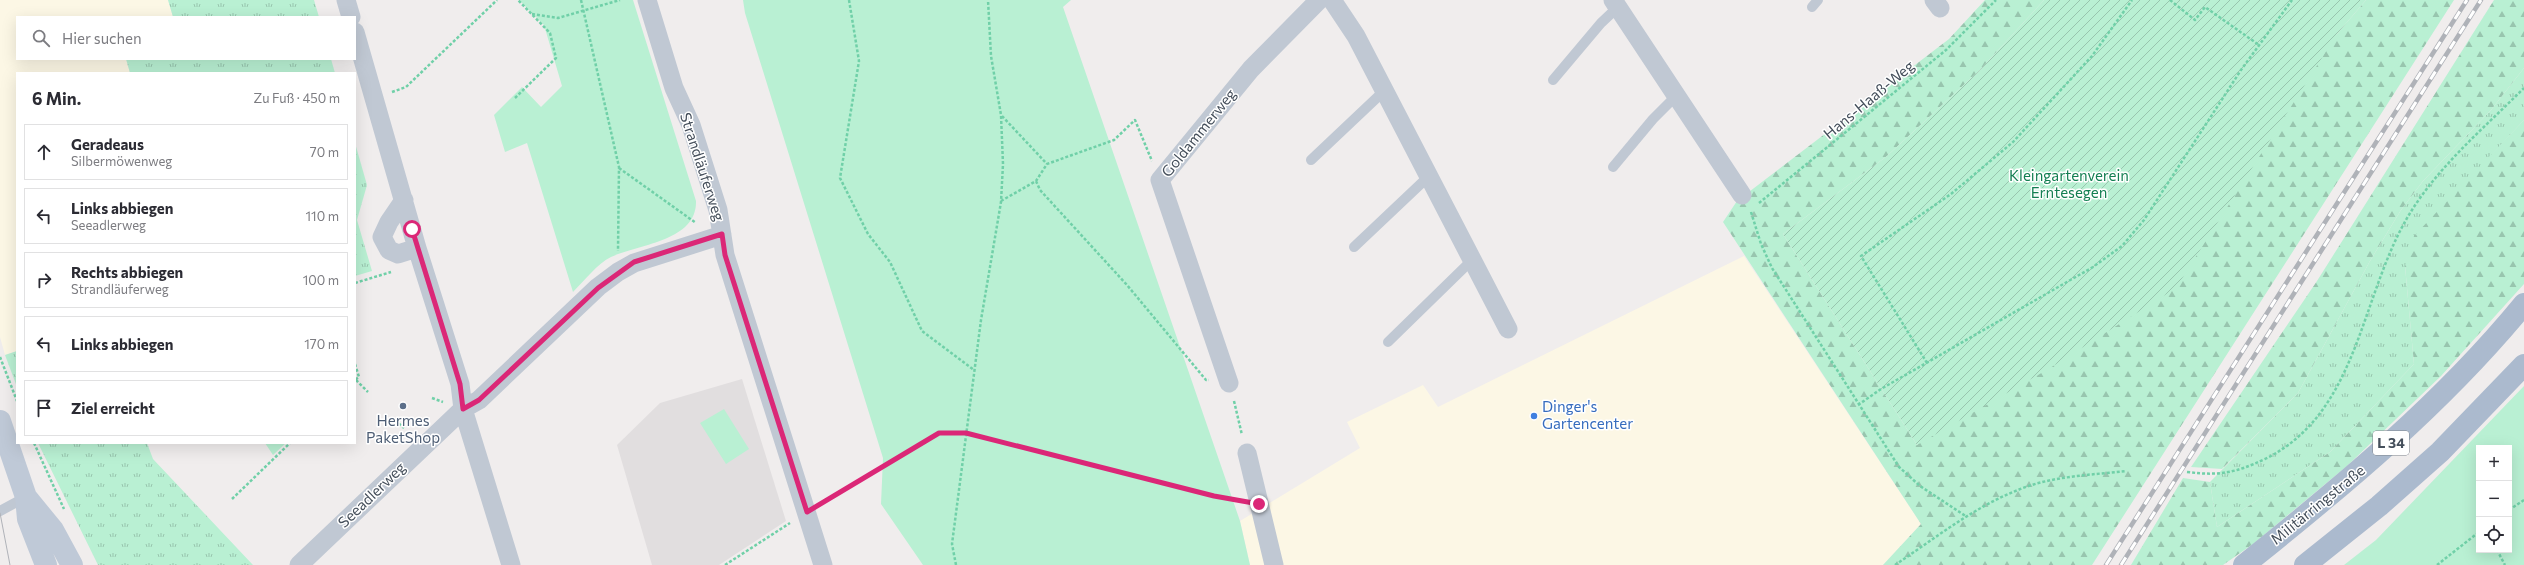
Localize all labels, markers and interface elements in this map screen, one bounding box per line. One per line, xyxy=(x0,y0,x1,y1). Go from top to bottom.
search box xyxy=(16,16,356,60)
icon: search xyxy=(30,27,52,49)
text: Hier suchen xyxy=(62,29,142,47)
street label: Hans-Haaß-Weg xyxy=(1819,56,1917,142)
street label: Goldammerweg xyxy=(1157,85,1239,180)
text: 6 Min. xyxy=(32,88,81,109)
text: Zu Fuß · 450 m xyxy=(253,90,340,106)
street label: Strandläuferweg xyxy=(677,110,729,223)
text: Geradeaus xyxy=(71,135,144,153)
icon: ahead xyxy=(33,141,55,163)
text: 70 m xyxy=(310,144,339,160)
text: Silbermöwenweg xyxy=(71,153,172,169)
park label: Kleingartenverein Erntesegen xyxy=(2009,166,2129,201)
text: Links abbiegen xyxy=(71,199,173,217)
icon: left xyxy=(33,205,55,227)
text: 110 m xyxy=(306,208,339,224)
text: Seeadlerweg xyxy=(71,217,146,233)
route start xyxy=(403,220,421,238)
text: Rechts abbiegen xyxy=(71,263,183,281)
icon: right xyxy=(33,269,55,291)
text: 100 m xyxy=(303,272,339,288)
text: Strandläuferweg xyxy=(71,281,169,297)
icon: left xyxy=(33,333,55,355)
text: Links abbiegen xyxy=(71,335,173,353)
text: 170 m xyxy=(304,336,339,352)
icon: arrive xyxy=(33,397,55,419)
place label: Dinger's Gartencenter xyxy=(1542,397,1633,432)
text: Ziel erreicht xyxy=(71,399,155,417)
marker: Hermes PaketShop xyxy=(398,401,408,411)
place label: Hermes PaketShop xyxy=(366,411,440,446)
marker: Dinger's Gartencenter xyxy=(1529,411,1539,421)
road number: L 34 xyxy=(2373,431,2409,455)
map controls xyxy=(2476,445,2512,553)
button: + xyxy=(2476,445,2512,481)
street label: Seeadlerweg xyxy=(334,458,409,531)
street label: Militärringstraße xyxy=(2267,461,2368,548)
button: − xyxy=(2476,481,2512,517)
route end xyxy=(1250,495,1268,513)
button: locate xyxy=(2476,517,2512,553)

